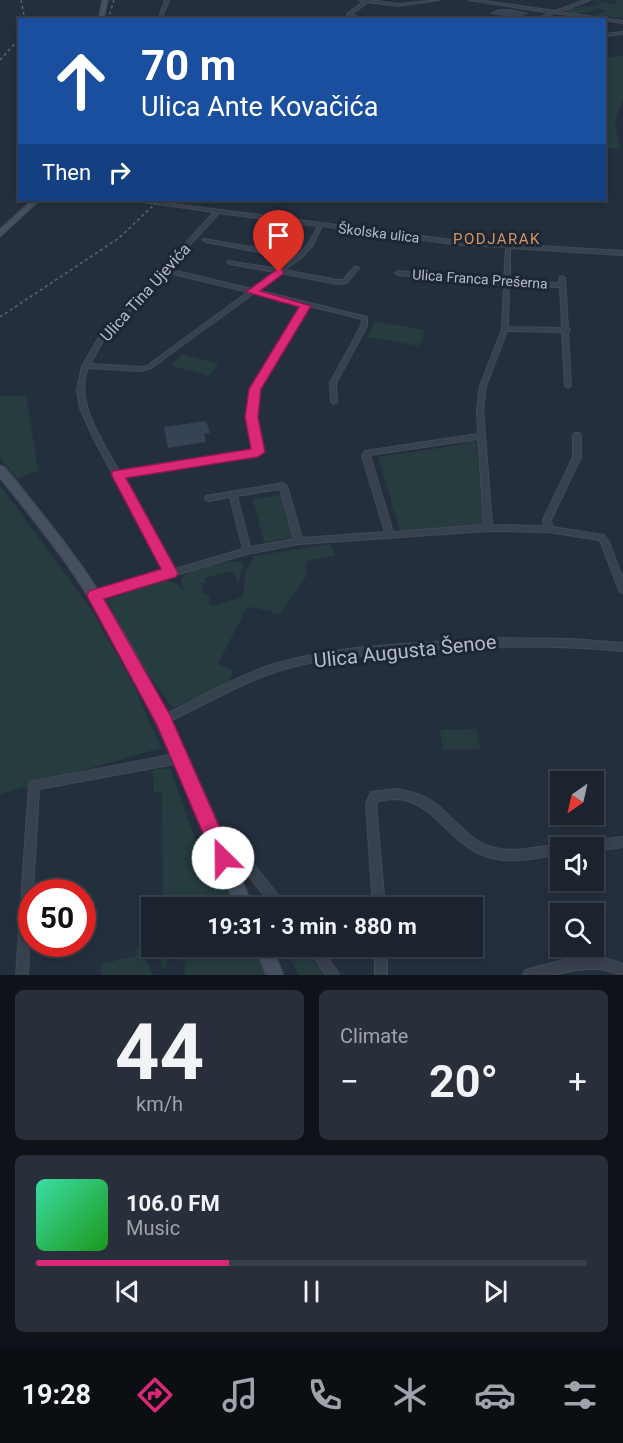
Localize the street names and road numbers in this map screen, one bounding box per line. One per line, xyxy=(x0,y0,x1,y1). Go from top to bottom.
street label: Školska ulica xyxy=(337,219,421,246)
street label: Ulica Tina Ujevića xyxy=(96,239,194,345)
street label: Ulica Franca Prešerna xyxy=(412,266,548,292)
street label: Ulica Augusta Šenoe xyxy=(313,629,497,673)

